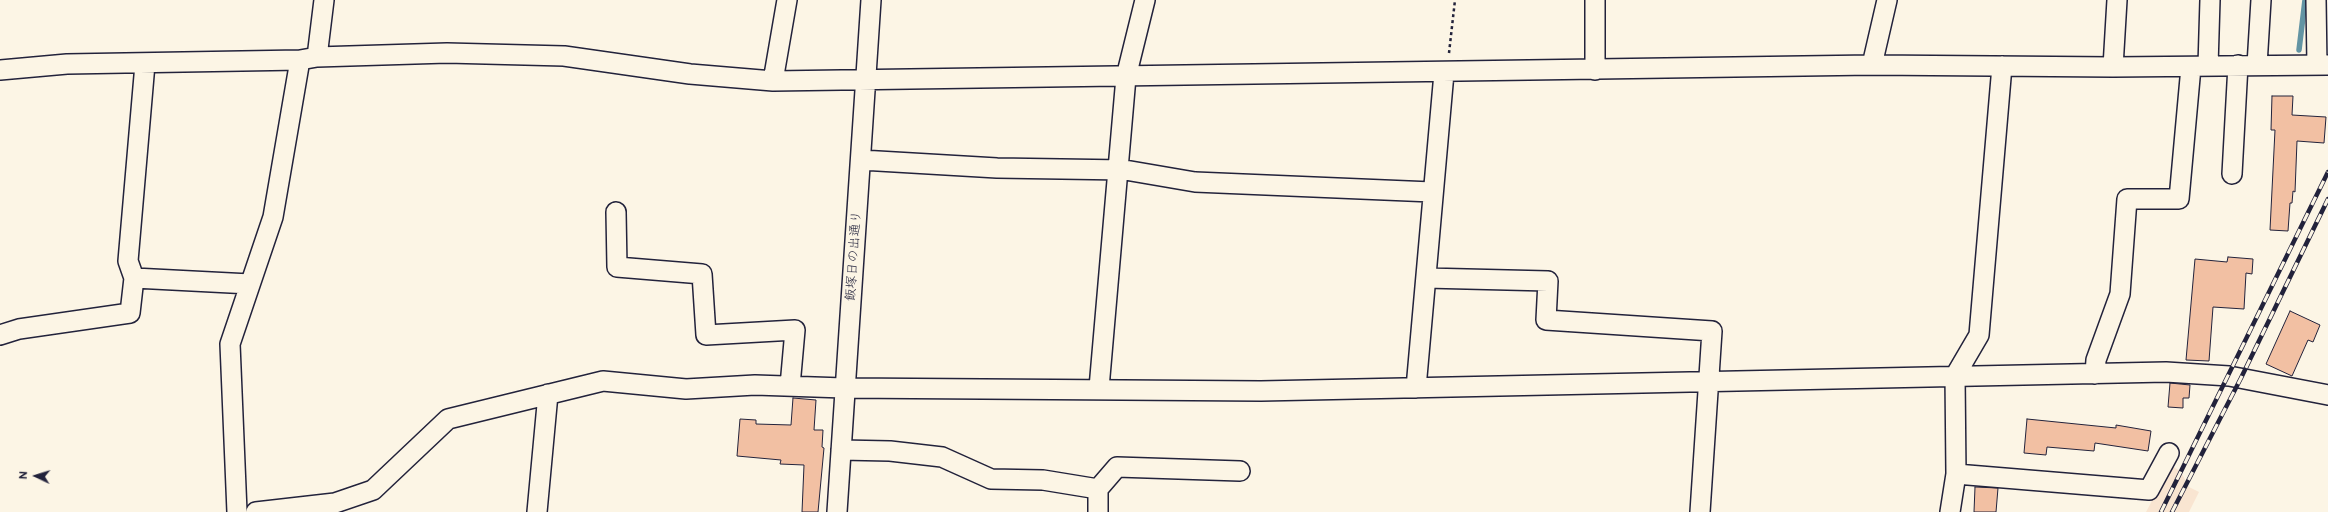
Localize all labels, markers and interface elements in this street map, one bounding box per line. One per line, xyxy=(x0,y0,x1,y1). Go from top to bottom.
street label: 飯塚日の出通り xyxy=(843,210,865,302)
north arrow xyxy=(16,456,56,496)
text: N xyxy=(17,471,30,480)

